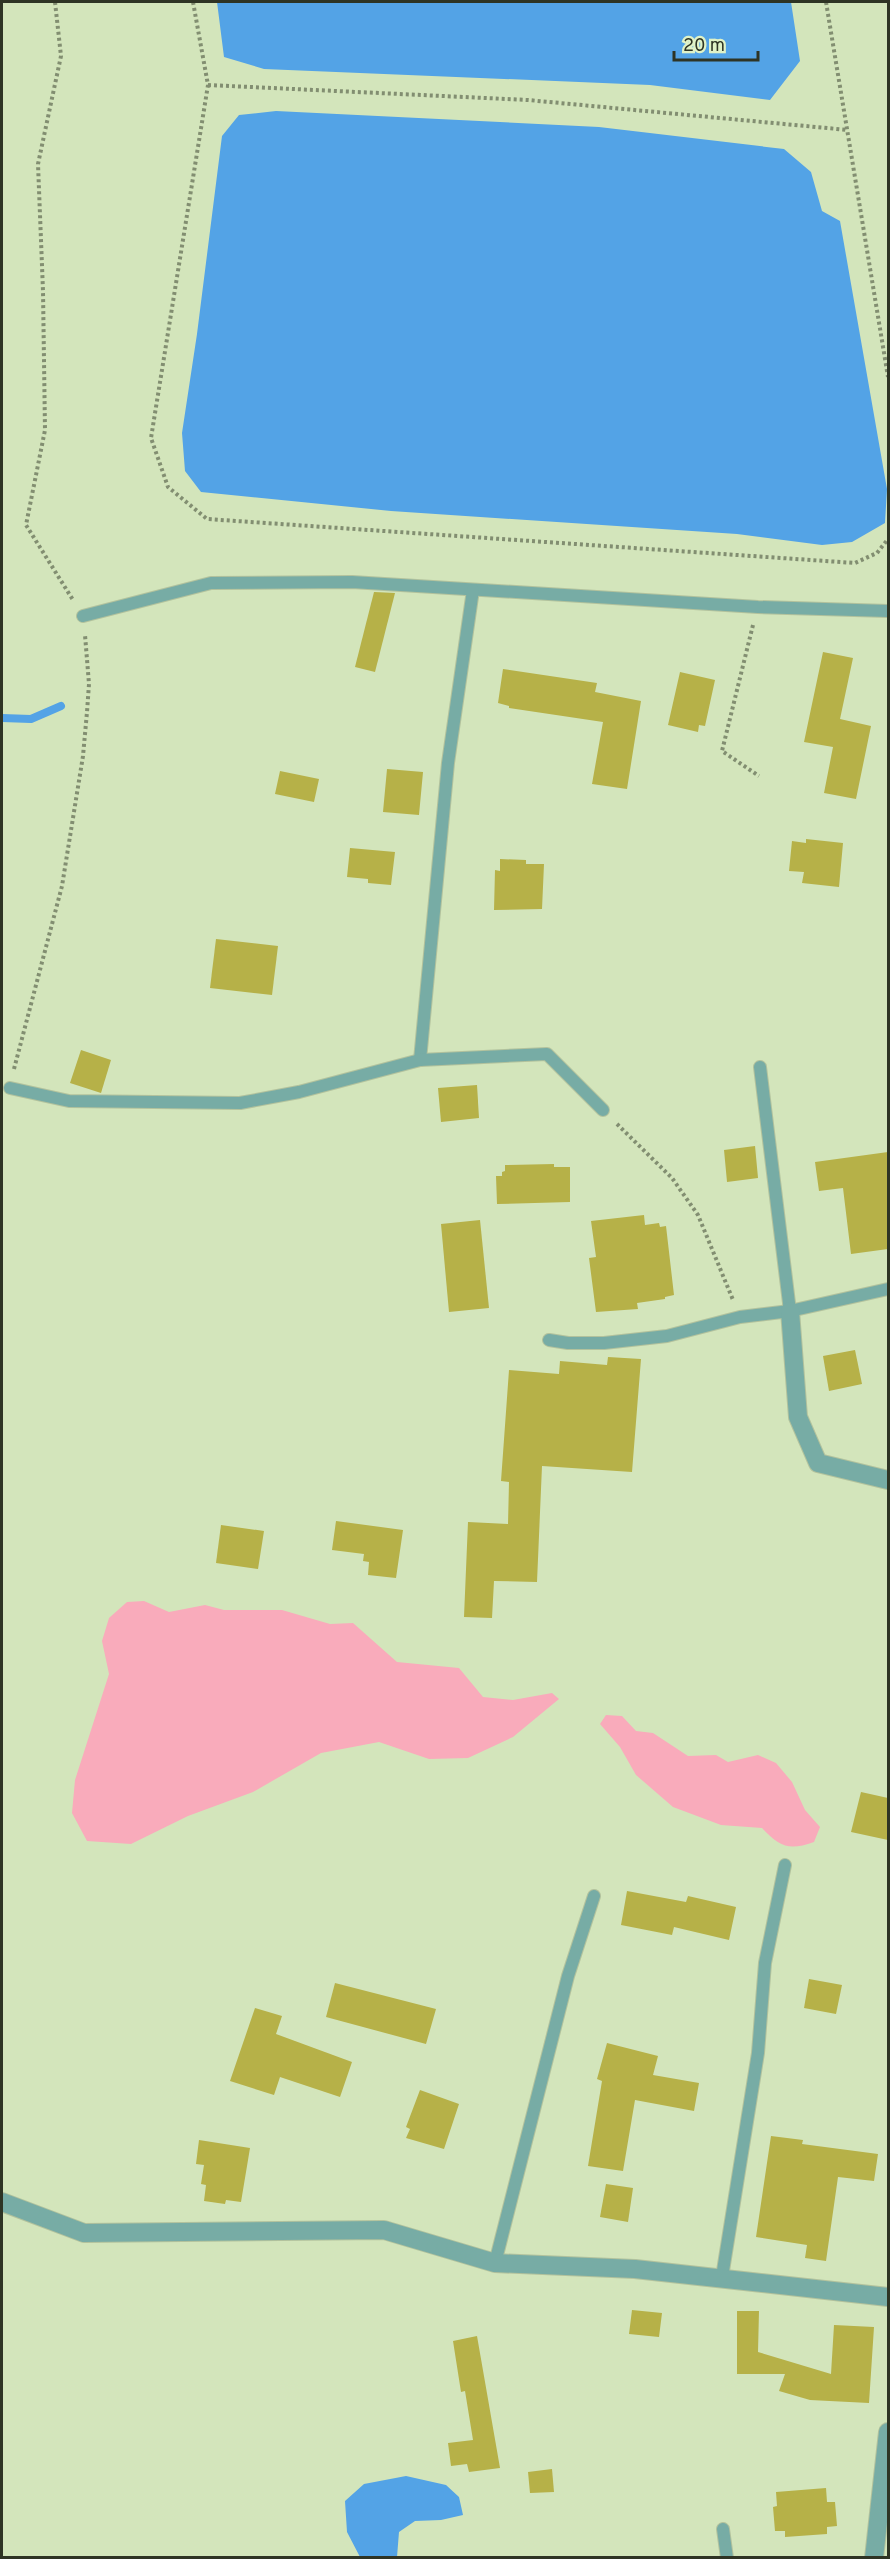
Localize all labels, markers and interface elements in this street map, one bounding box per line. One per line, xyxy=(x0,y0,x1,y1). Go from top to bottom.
scale bar xyxy=(674,24,758,62)
text: 20 m xyxy=(683,35,725,58)

